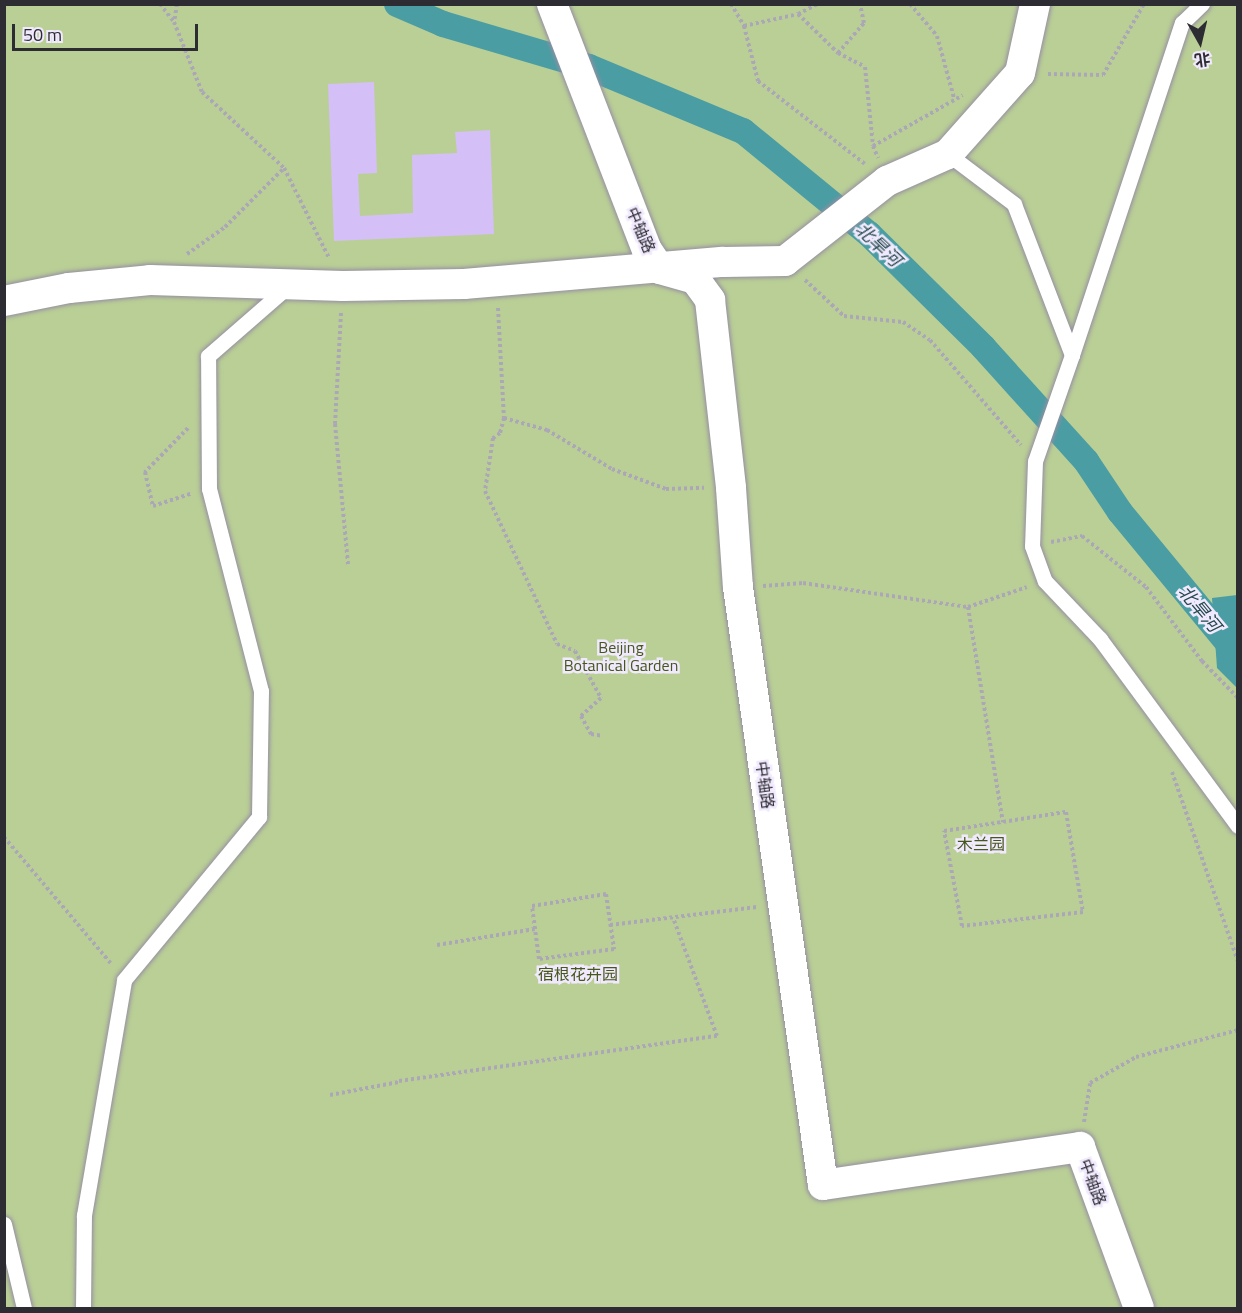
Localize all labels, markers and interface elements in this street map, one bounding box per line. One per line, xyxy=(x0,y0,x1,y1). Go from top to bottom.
scale bar xyxy=(15,12,201,50)
north arrow xyxy=(1170,12,1230,72)
text: 50 m xyxy=(23,21,62,48)
text: 北 xyxy=(1193,47,1212,73)
street label: 中轴路 xyxy=(623,204,659,256)
water label: 北旱河 xyxy=(851,219,905,271)
water label: 北旱河 xyxy=(1173,581,1225,637)
park label: Beijing Botanical Garden xyxy=(564,637,678,675)
street label: 中轴路 xyxy=(752,760,778,810)
park label: 木兰园 xyxy=(957,834,1005,854)
park label: 宿根花卉园 xyxy=(538,964,618,984)
street label: 中轴路 xyxy=(1076,1156,1110,1208)

